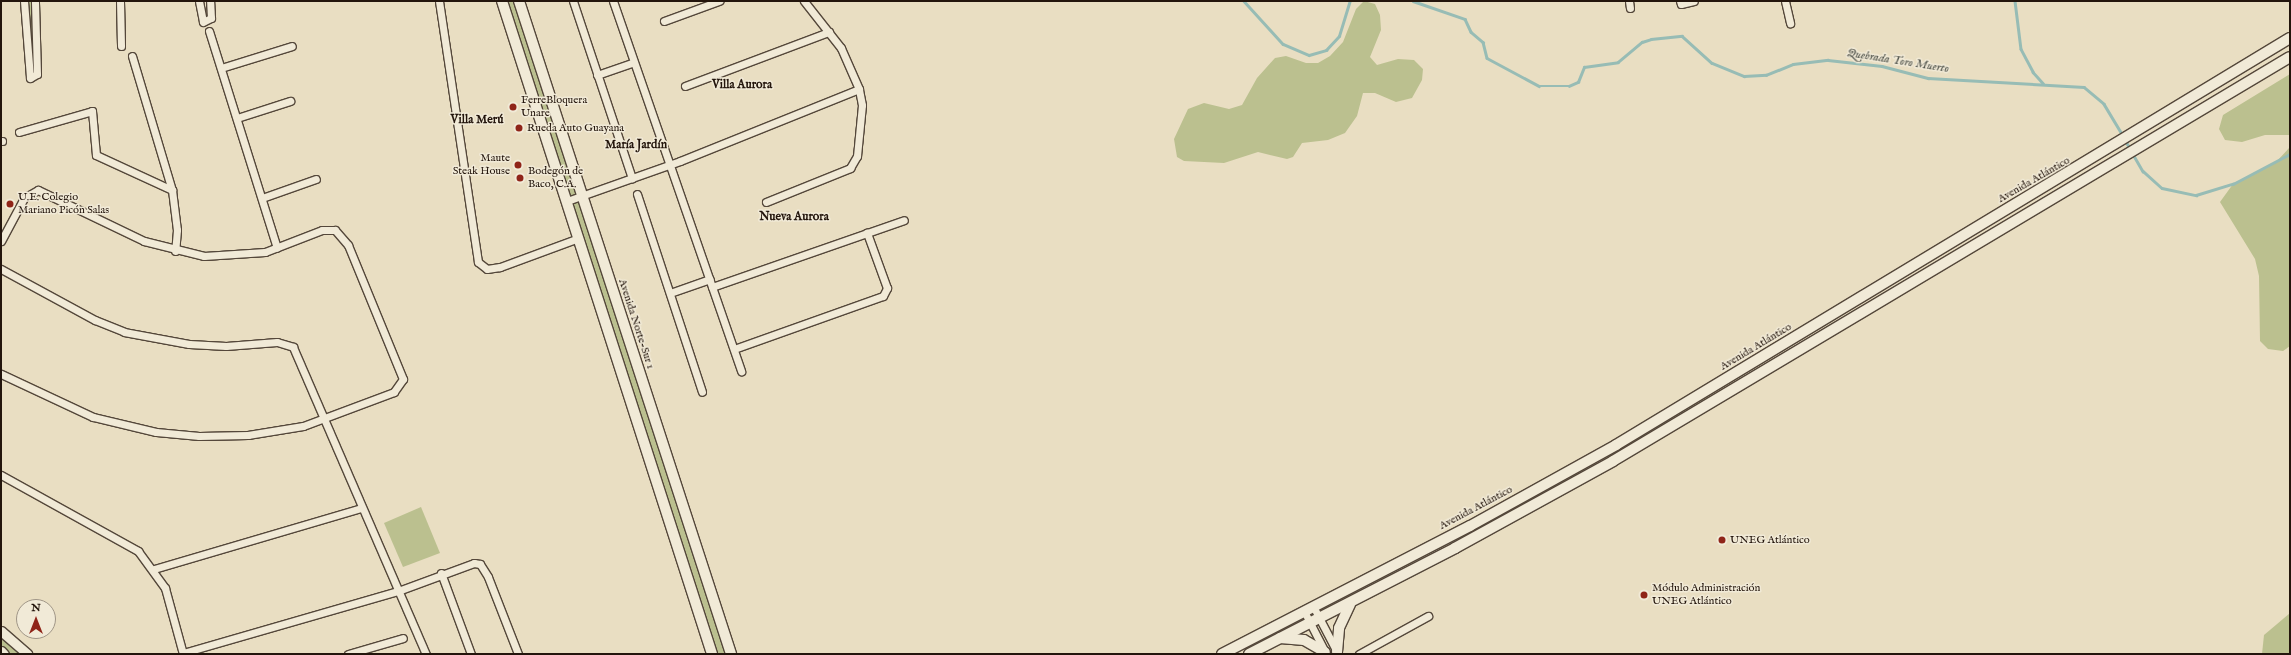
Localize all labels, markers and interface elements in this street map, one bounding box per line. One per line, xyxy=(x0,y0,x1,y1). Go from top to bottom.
water label: Quebrada Toro Muerto xyxy=(1846,46,1950,76)
district label: Villa Aurora xyxy=(712,78,772,92)
place label: FerreBloquera Unare xyxy=(521,94,587,120)
marker: FerreBloquera Unare xyxy=(508,102,518,112)
district label: Villa Merú xyxy=(451,113,503,127)
place label: Rueda Auto Guayana xyxy=(527,121,624,135)
marker: Rueda Auto Guayana xyxy=(514,123,524,133)
district label: María Jardín xyxy=(605,138,667,152)
place label: Maute Steak House xyxy=(453,152,510,178)
street label: Avenida Atlántico xyxy=(1996,154,2072,206)
marker: Maute Steak House xyxy=(513,160,523,170)
place label: Bodegón de Baco, C.A. xyxy=(528,165,583,191)
marker: Bodegón de Baco, C.A. xyxy=(515,173,525,183)
place label: U.E. Colegio Mariano Picón Salas xyxy=(18,191,109,217)
marker: U.E. Colegio Mariano Picón Salas xyxy=(5,199,15,209)
district label: Nueva Aurora xyxy=(759,210,829,224)
street label: Avenida Norte-Sur 1 xyxy=(615,277,657,371)
street label: Avenida Atlántico xyxy=(1718,320,1794,374)
street label: Avenida Atlántico xyxy=(1437,483,1515,533)
place label: UNEG Atlántico xyxy=(1730,533,1810,547)
marker: UNEG Atlántico xyxy=(1717,535,1727,545)
place label: Módulo Administración UNEG Atlántico xyxy=(1652,582,1760,608)
marker: Módulo Administración UNEG Atlántico xyxy=(1639,590,1649,600)
north arrow xyxy=(16,599,56,639)
text: N xyxy=(31,601,41,615)

